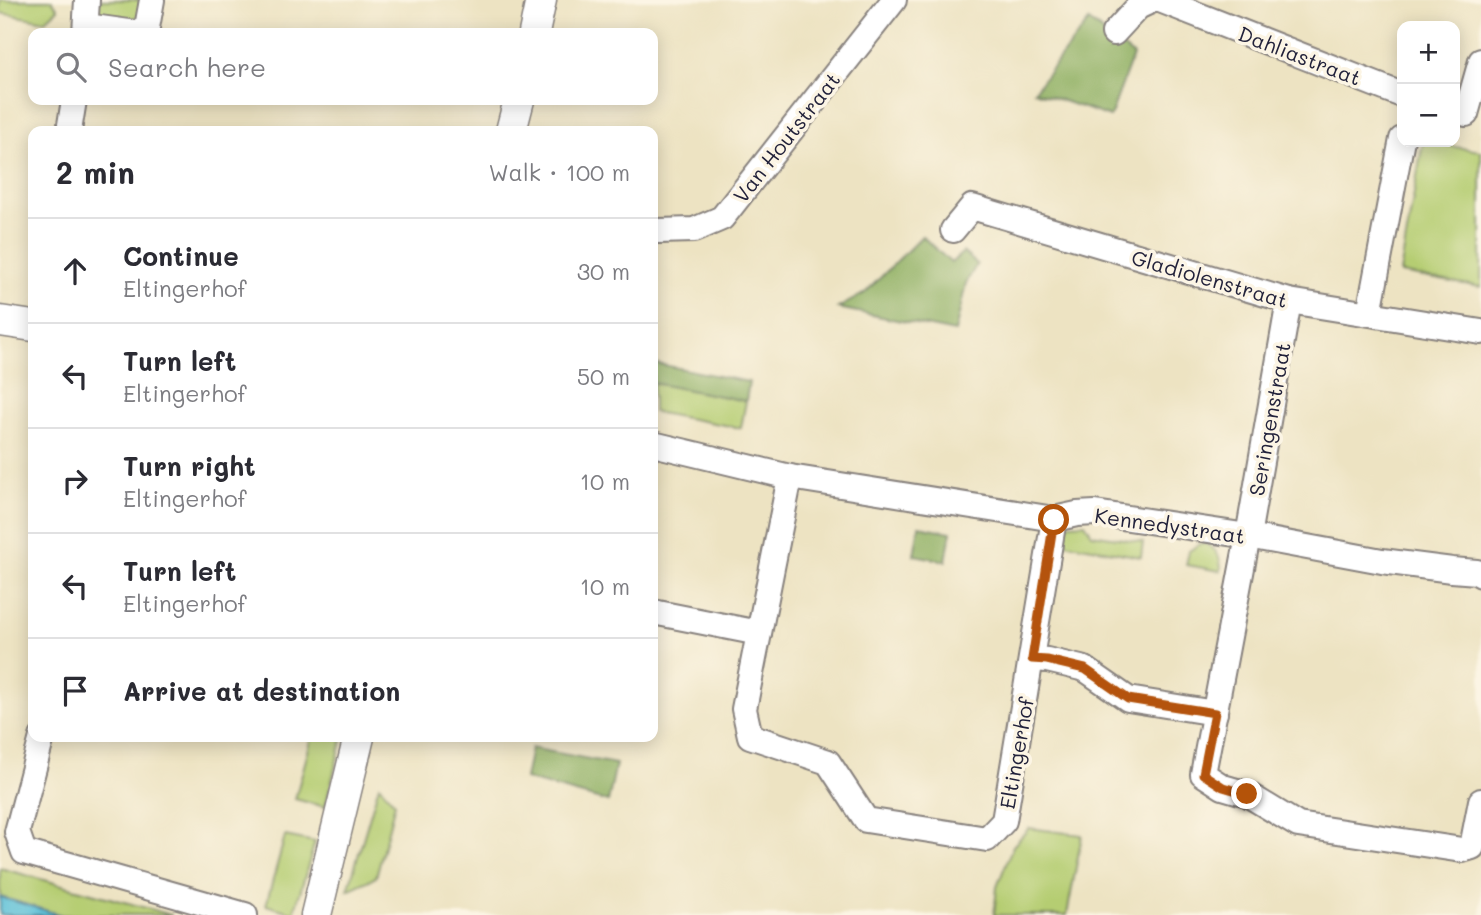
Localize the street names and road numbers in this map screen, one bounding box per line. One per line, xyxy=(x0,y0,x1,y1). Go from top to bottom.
street label: Dahliastraat xyxy=(1235,19,1365,91)
street label: Van Houtstraat xyxy=(727,66,845,208)
street label: Gladiolenstraat xyxy=(1129,243,1291,313)
street label: Seringenstraat xyxy=(1242,340,1296,498)
street label: Kennedystraat xyxy=(1093,501,1247,549)
street label: Eltingerhof xyxy=(993,694,1039,811)

